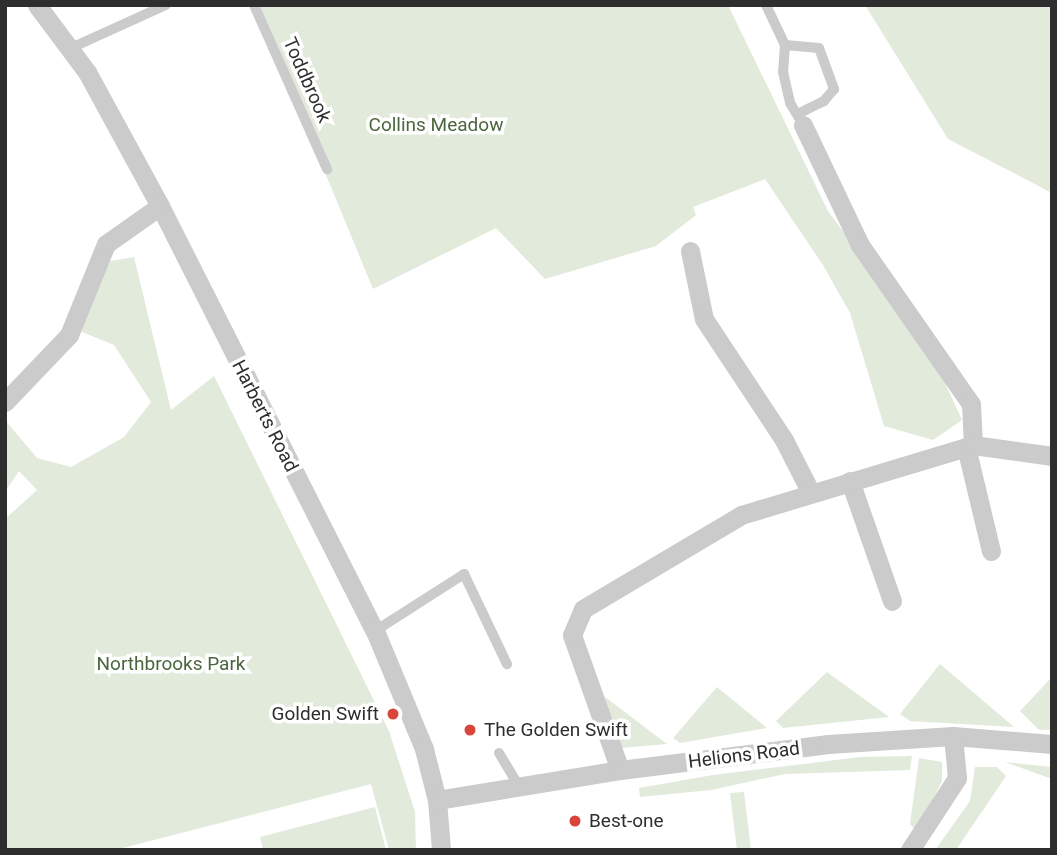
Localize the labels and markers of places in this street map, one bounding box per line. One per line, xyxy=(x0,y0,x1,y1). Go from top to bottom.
place label: Golden Swift xyxy=(272,703,379,725)
marker: Golden Swift xyxy=(385,706,401,722)
place label: The Golden Swift xyxy=(484,719,628,741)
marker: The Golden Swift xyxy=(462,722,478,738)
place label: Best-one xyxy=(589,810,664,832)
marker: Best-one xyxy=(567,813,583,829)

